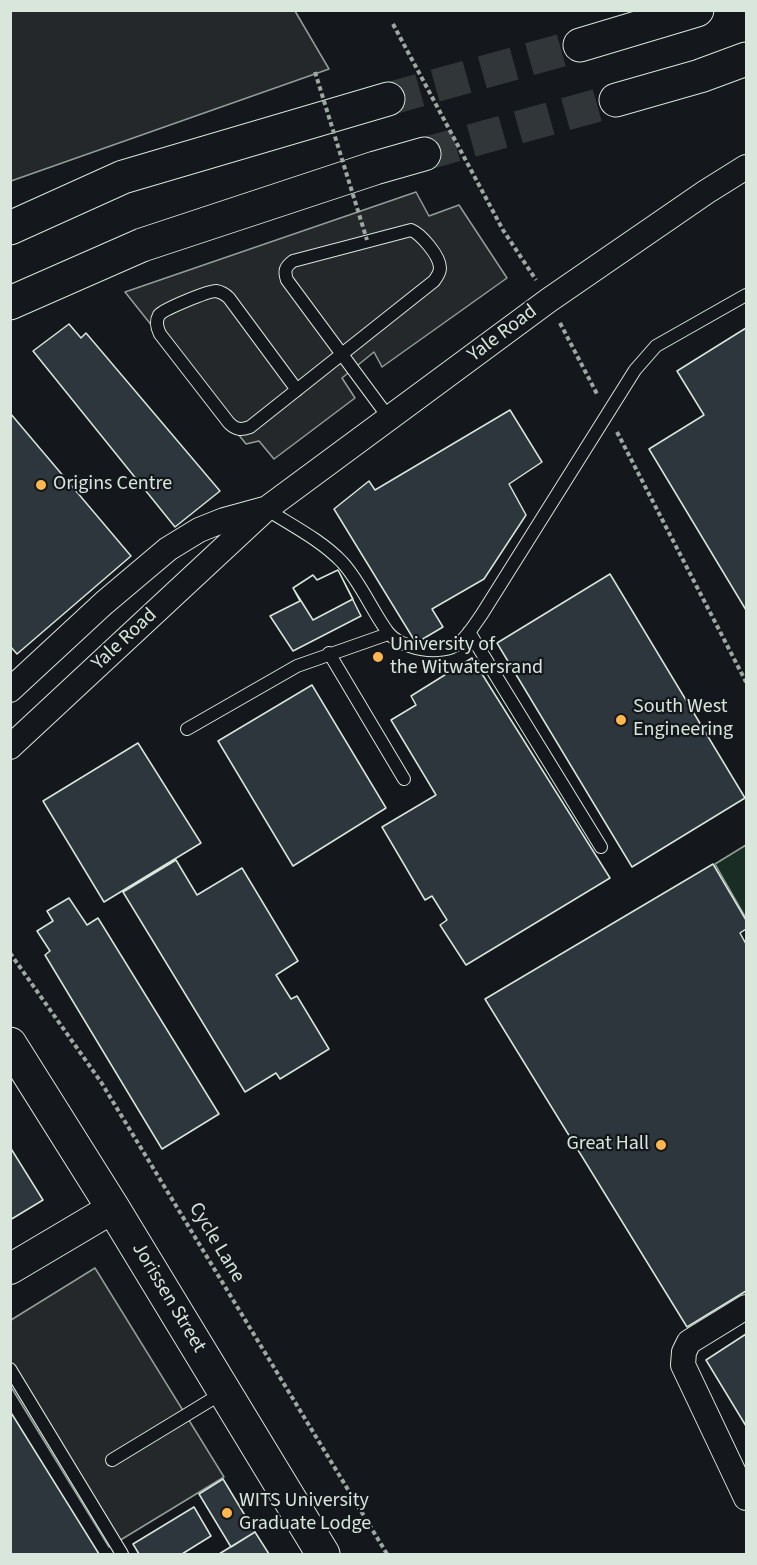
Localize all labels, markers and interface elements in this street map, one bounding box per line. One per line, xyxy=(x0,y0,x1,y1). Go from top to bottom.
street label: Yale Road xyxy=(464,300,542,368)
place label: Origins Centre xyxy=(53,473,172,497)
marker: Origins Centre xyxy=(34,478,48,492)
street label: Yale Road xyxy=(87,604,163,676)
place label: University of the Witwatersrand xyxy=(390,634,543,681)
marker: University of the Witwatersrand xyxy=(371,650,385,664)
place label: South West Engineering xyxy=(633,696,733,743)
marker: South West Engineering xyxy=(614,713,628,727)
place label: Great Hall xyxy=(566,1133,649,1157)
marker: Great Hall xyxy=(654,1138,668,1152)
street label: Cycle Lane xyxy=(183,1199,249,1287)
street label: Jorissen Street xyxy=(126,1239,210,1357)
place label: WITS University Graduate Lodge xyxy=(239,1490,371,1537)
marker: WITS University Graduate Lodge xyxy=(220,1506,234,1520)

